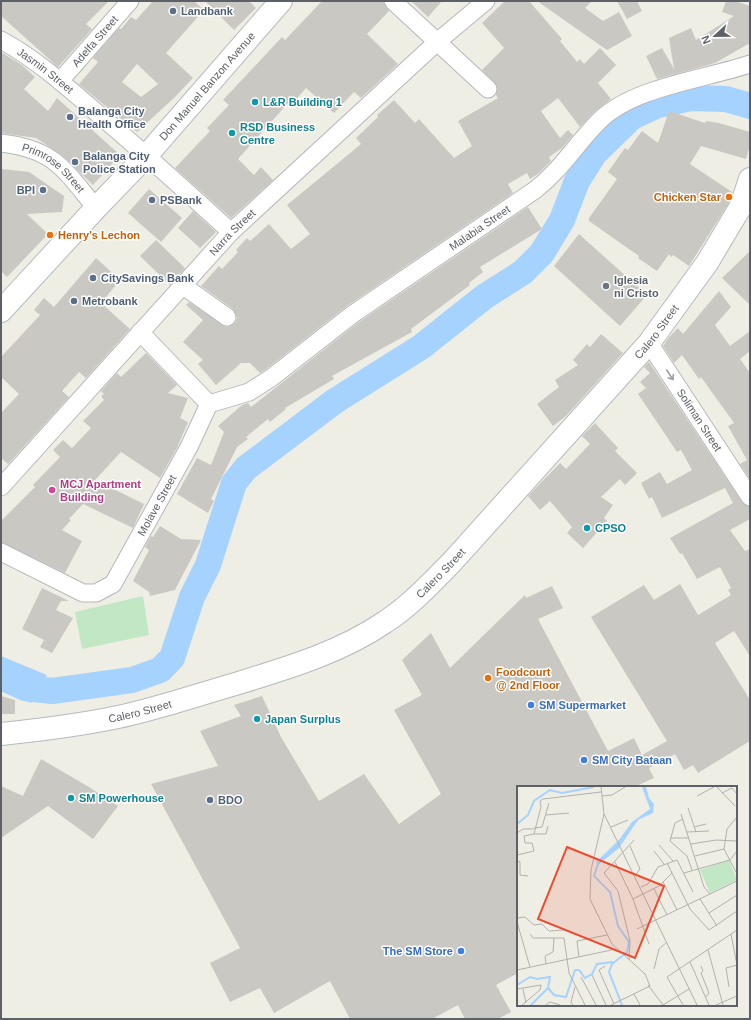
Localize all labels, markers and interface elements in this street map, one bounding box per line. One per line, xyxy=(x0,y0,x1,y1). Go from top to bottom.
place label: Landbank xyxy=(181,5,234,17)
marker: Landbank xyxy=(168,6,178,16)
street label: Adelfa Street xyxy=(69,13,120,69)
north arrow xyxy=(695,16,735,56)
street label: Don Manuel Banzon Avenue xyxy=(157,30,257,143)
text: N xyxy=(699,34,713,46)
street label: Jasmin Street xyxy=(15,45,76,96)
place label: L&R Building 1 xyxy=(263,96,342,108)
marker: L&R Building 1 xyxy=(250,97,260,107)
place label: Balanga City Health Office xyxy=(78,105,146,130)
marker: Balanga City Health Office xyxy=(65,112,75,122)
place label: RSD Business Centre xyxy=(240,121,315,146)
marker: RSD Business Centre xyxy=(227,128,237,138)
street label: Primrose Street xyxy=(21,141,87,195)
place label: Balanga City Police Station xyxy=(83,150,156,175)
marker: Balanga City Police Station xyxy=(70,157,80,167)
place label: BPI xyxy=(17,184,35,196)
marker: BPI xyxy=(38,185,48,195)
place label: Chicken Star xyxy=(654,191,722,203)
marker: Chicken Star xyxy=(724,192,734,202)
place label: PSBank xyxy=(160,194,202,206)
marker: PSBank xyxy=(147,195,157,205)
street label: Malabia Street xyxy=(447,203,512,253)
street label: Narra Street xyxy=(207,207,258,258)
place label: Henry's Lechon xyxy=(58,229,140,241)
marker: Henry's Lechon xyxy=(45,230,55,240)
place label: CitySavings Bank xyxy=(101,272,195,284)
marker: CitySavings Bank xyxy=(88,273,98,283)
place label: Iglesia ni Cristo xyxy=(614,274,659,299)
marker: Iglesia ni Cristo xyxy=(601,281,611,291)
place label: Metrobank xyxy=(82,295,139,307)
marker: Metrobank xyxy=(69,296,79,306)
street label: Calero Street xyxy=(632,302,681,361)
one-way arrow xyxy=(666,370,675,381)
street label: Soliman Street xyxy=(675,386,724,453)
street label: Molave Street xyxy=(135,473,178,538)
place label: MCJ Apartment Building xyxy=(60,478,141,503)
marker: MCJ Apartment Building xyxy=(47,485,57,495)
place label: CPSO xyxy=(595,522,627,534)
marker: CPSO xyxy=(582,523,592,533)
street label: Calero Street xyxy=(414,546,467,600)
place label: Foodcourt @ 2nd Floor xyxy=(496,666,561,691)
marker: Foodcourt @ 2nd Floor xyxy=(483,673,493,683)
street label: Calero Street xyxy=(107,697,173,725)
place label: SM Supermarket xyxy=(539,699,626,711)
marker: SM Supermarket xyxy=(526,700,536,710)
place label: Japan Surplus xyxy=(265,713,341,725)
marker: Japan Surplus xyxy=(252,714,262,724)
place label: SM City Bataan xyxy=(592,754,672,766)
marker: SM City Bataan xyxy=(579,755,589,765)
inset map xyxy=(517,786,737,1006)
place label: SM Powerhouse xyxy=(79,792,164,804)
marker: SM Powerhouse xyxy=(66,793,76,803)
place label: BDO xyxy=(218,794,243,806)
marker: BDO xyxy=(205,795,215,805)
place label: The SM Store xyxy=(383,945,453,957)
marker: The SM Store xyxy=(456,946,466,956)

